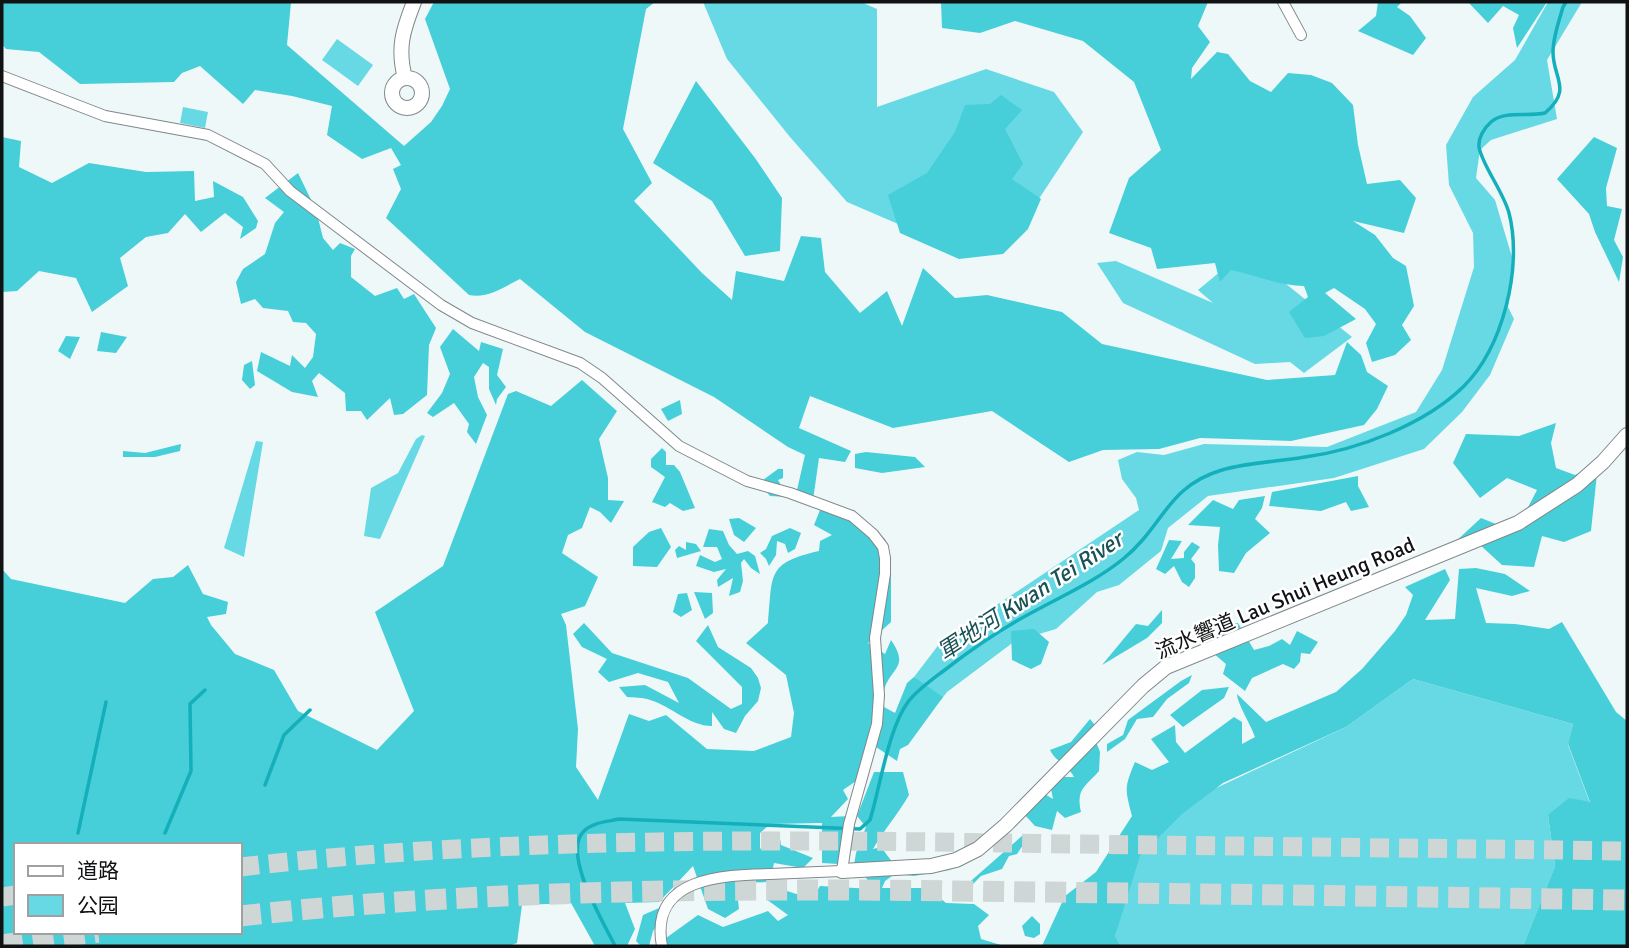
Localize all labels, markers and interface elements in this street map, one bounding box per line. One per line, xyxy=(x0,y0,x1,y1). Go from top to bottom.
water label: 軍地河 Kwan Tei River xyxy=(932,523,1131,667)
street label: 流水響道 Lau Shui Heung Road xyxy=(1151,531,1419,665)
legend xyxy=(14,843,242,934)
text: 道路 xyxy=(77,858,119,884)
text: 公园 xyxy=(77,893,119,919)

